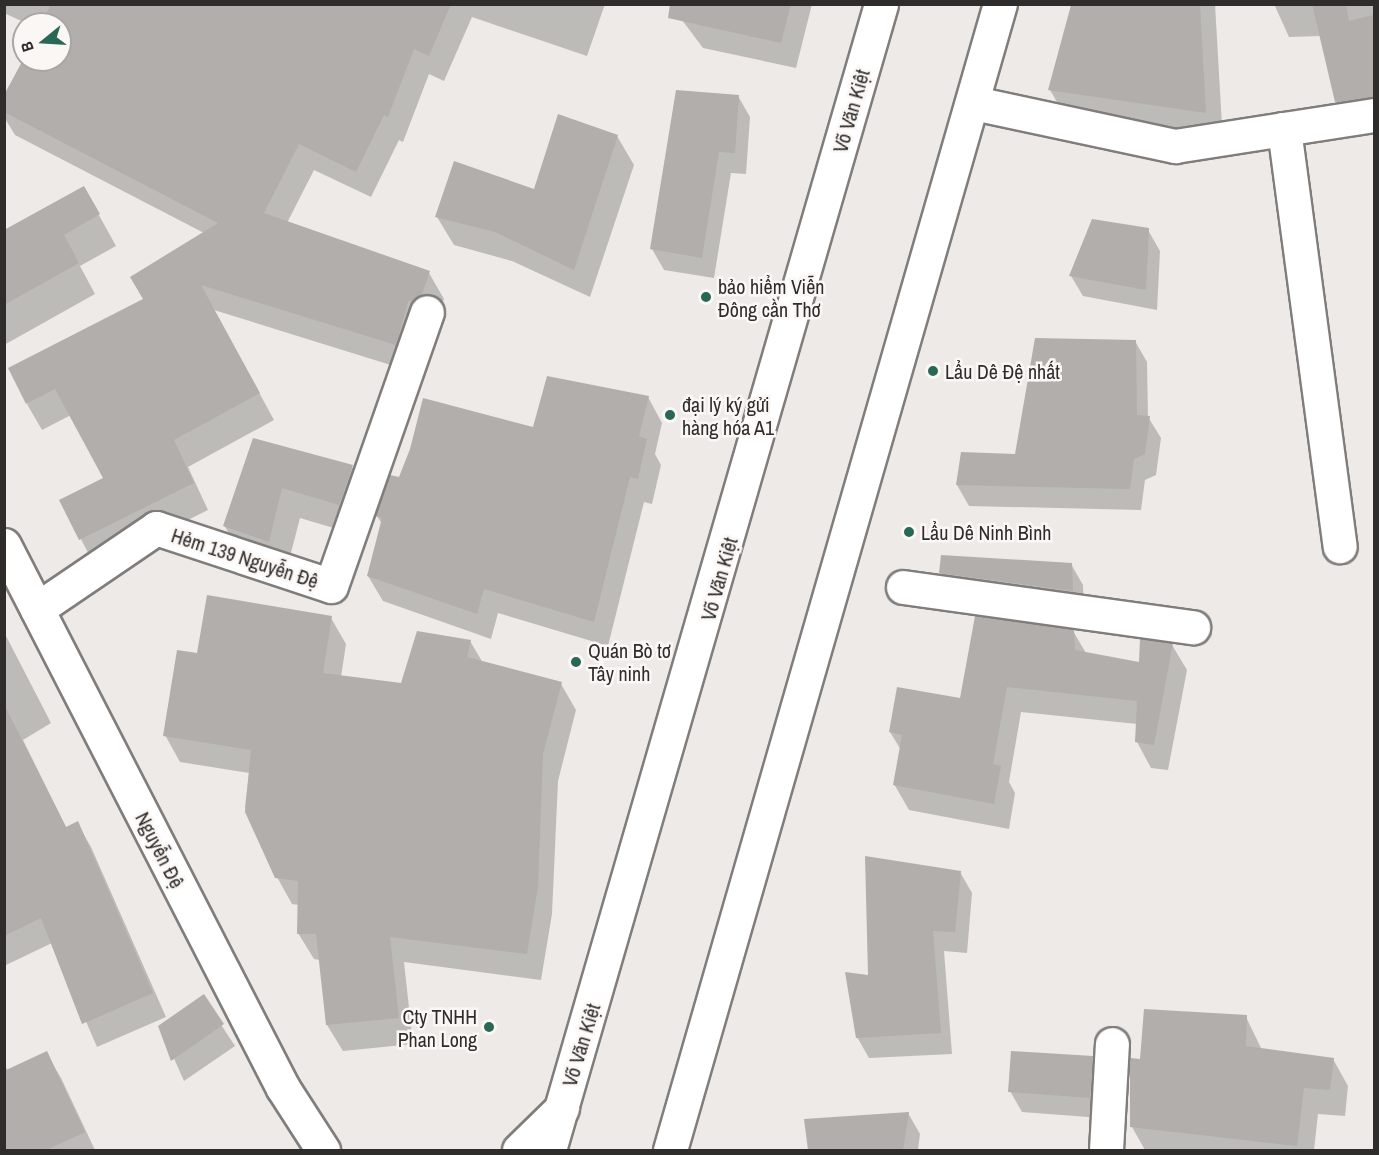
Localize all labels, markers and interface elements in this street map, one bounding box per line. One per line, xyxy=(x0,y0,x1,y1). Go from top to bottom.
north arrow xyxy=(12,12,72,72)
text: B xyxy=(15,39,39,55)
street label: Võ Văn Kiệt xyxy=(828,67,874,155)
place label: bảo hiểm Viễn Đông cần Thơ xyxy=(718,274,824,321)
marker: bảo hiểm Viễn Đông cần Thơ xyxy=(699,290,713,304)
place label: Lẩu Dê Đệ nhất xyxy=(945,359,1060,383)
marker: Lẩu Dê Đệ nhất xyxy=(926,364,940,378)
place label: đại lý ký gửi hàng hóa A1 xyxy=(682,392,775,439)
marker: đại lý ký gửi hàng hóa A1 xyxy=(663,408,677,422)
place label: Lẩu Dê Ninh Bình xyxy=(921,520,1051,544)
street label: Hẻm 139 Nguyễn Đệ xyxy=(168,523,322,593)
marker: Lẩu Dê Ninh Bình xyxy=(902,525,916,539)
street label: Võ Văn Kiệt xyxy=(696,535,742,623)
place label: Quán Bò tơ Tây ninh xyxy=(588,638,671,685)
marker: Quán Bò tơ Tây ninh xyxy=(569,655,583,669)
street label: Nguyễn Đệ xyxy=(131,808,189,892)
street label: Võ Văn Kiệt xyxy=(557,1001,605,1089)
place label: Cty TNHH Phan Long xyxy=(398,1004,477,1051)
marker: Cty TNHH Phan Long xyxy=(482,1020,496,1034)

